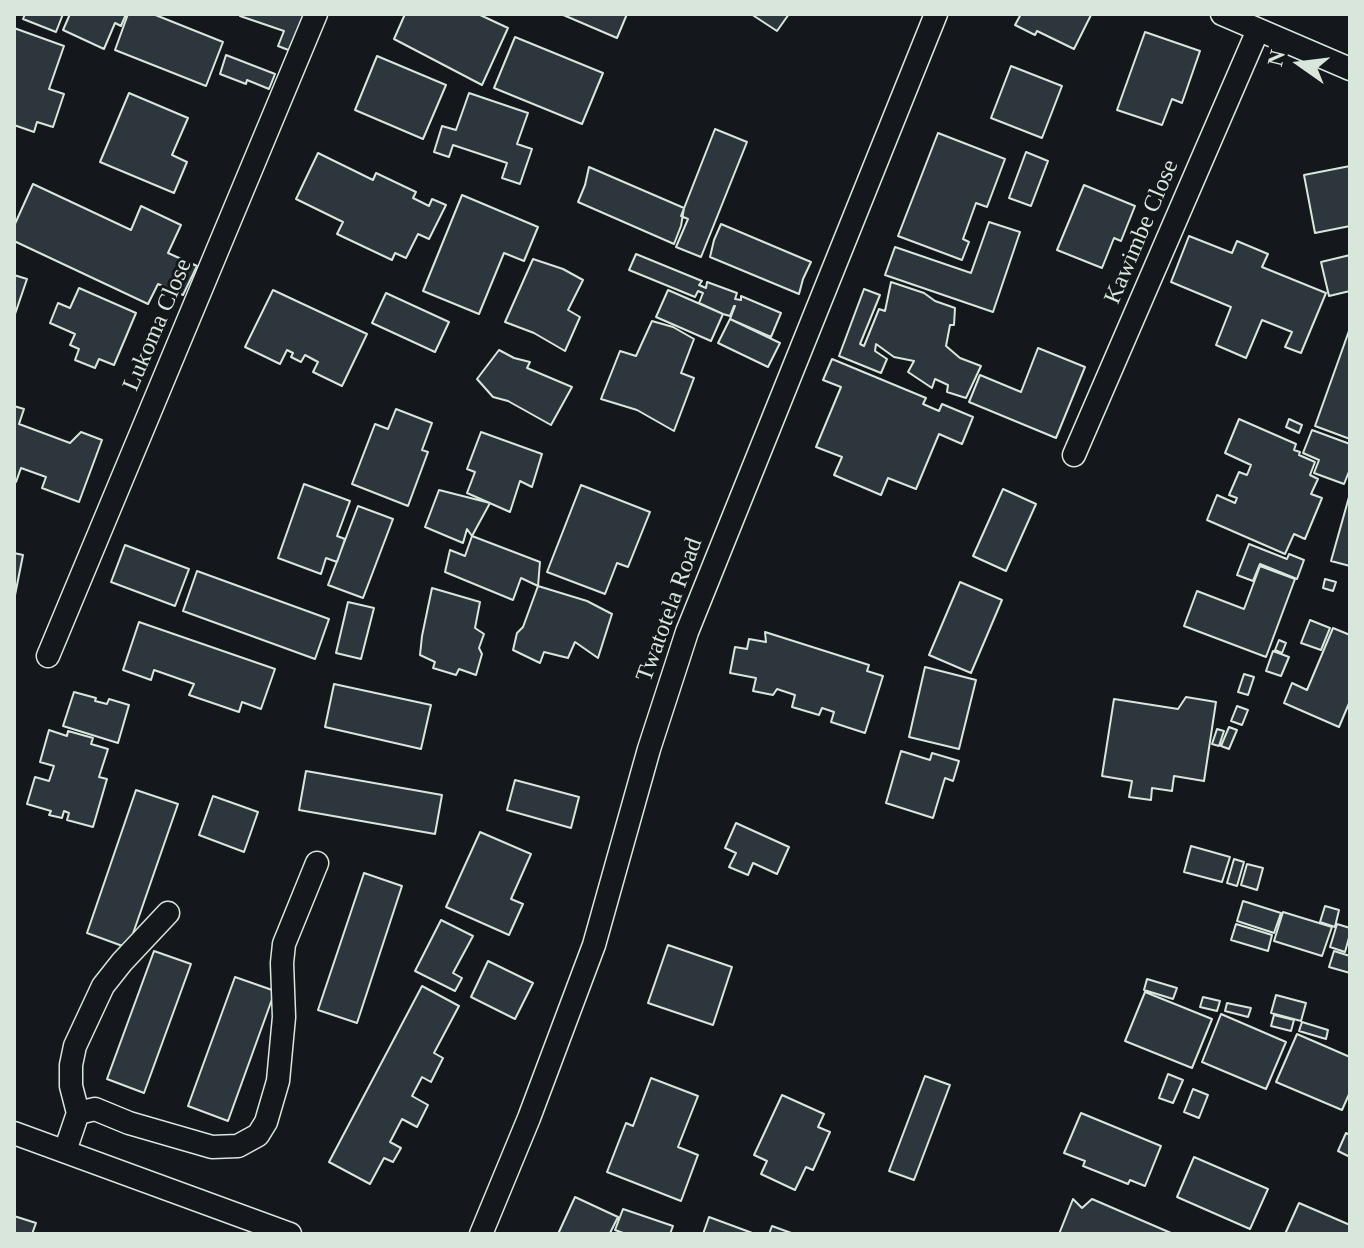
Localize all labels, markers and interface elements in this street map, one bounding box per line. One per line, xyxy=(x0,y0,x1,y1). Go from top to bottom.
north arrow xyxy=(1260,24,1340,104)
text: N xyxy=(1262,47,1290,69)
street label: Kawimbe Close xyxy=(1099,156,1185,308)
street label: Lukoma Close xyxy=(117,255,199,395)
street label: Twatotela Road xyxy=(631,534,709,686)

